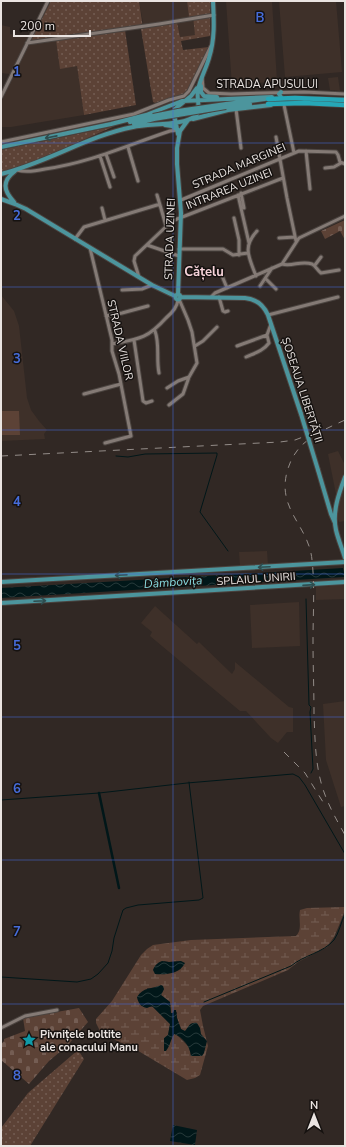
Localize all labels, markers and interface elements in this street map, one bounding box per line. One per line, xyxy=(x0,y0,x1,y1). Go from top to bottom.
text: B xyxy=(256,9,265,27)
scale bar xyxy=(14,12,90,38)
text: 200 m xyxy=(20,18,55,34)
text: 1 xyxy=(13,63,21,81)
street label: STRADA APUSULUI xyxy=(216,77,318,92)
one-way arrow xyxy=(44,133,57,141)
street label: STRADA MARGINEI xyxy=(190,140,288,192)
street label: INTRAREA UZINEI xyxy=(184,165,274,213)
street label: STRADA UZINEI xyxy=(161,198,179,280)
text: 2 xyxy=(13,207,21,225)
district label: Cățelu xyxy=(184,263,224,281)
street label: STRADA VIILOR xyxy=(103,298,137,382)
street label: ȘOSEAUA LIBERTĂȚII xyxy=(278,335,327,445)
text: 3 xyxy=(13,350,21,368)
text: 4 xyxy=(13,493,21,511)
one-way arrow xyxy=(258,563,271,570)
street label: SPLAIUL UNIRII xyxy=(216,569,296,589)
one-way arrow xyxy=(115,571,128,578)
water label: Dâmbovița xyxy=(143,572,203,592)
one-way arrow xyxy=(302,581,315,588)
one-way arrow xyxy=(33,597,46,605)
text: 5 xyxy=(13,637,21,655)
text: 6 xyxy=(13,780,21,798)
text: 7 xyxy=(13,923,21,941)
place label: Pivnițele boltite ale conacului Manu xyxy=(40,1027,138,1055)
place icon: Pivnițele boltite ale conacului Manu xyxy=(21,1032,37,1048)
text: 8 xyxy=(13,1067,21,1085)
north arrow xyxy=(294,1095,334,1135)
text: N xyxy=(310,1098,318,1113)

